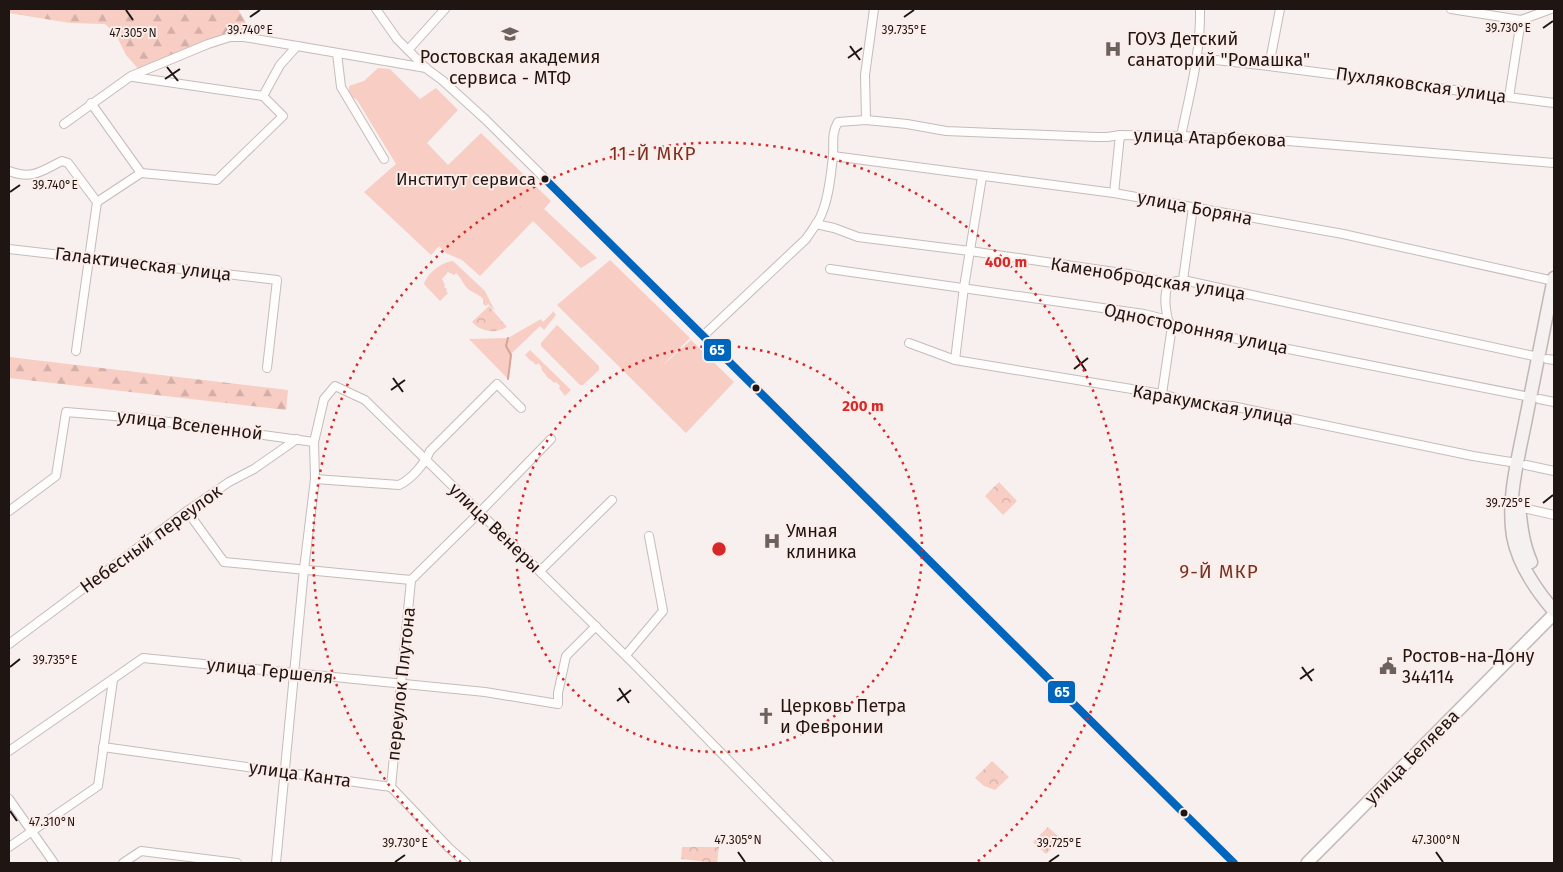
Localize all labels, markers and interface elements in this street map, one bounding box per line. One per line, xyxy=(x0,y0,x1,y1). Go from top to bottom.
text: 39.730°E xyxy=(1485,21,1531,35)
text: 39.740°E xyxy=(227,23,273,37)
text: 39.735°E xyxy=(882,23,926,37)
school or university icon: Ростовская академия сервиса - МТФ xyxy=(500,24,520,44)
text: 47.305°N xyxy=(109,26,157,40)
place label: ГОУЗ Детский санаторий "Ромашка" xyxy=(1127,28,1310,71)
hospital icon: ГОУЗ Детский санаторий "Ромашка" xyxy=(1103,39,1123,59)
place label: Ростовская академия сервиса - МТФ xyxy=(420,46,600,89)
street label: Пухляковская улица xyxy=(1334,62,1508,108)
street label: улица Атарбекова xyxy=(1133,124,1287,152)
district label: 11-Й МКР xyxy=(610,142,696,165)
place label: Институт сервиса xyxy=(396,169,536,190)
marker: Институт сервиса xyxy=(540,174,550,184)
text: 39.740°E xyxy=(32,178,78,192)
street label: улица Боряна xyxy=(1136,186,1254,230)
street label: Галактическая улица xyxy=(54,242,232,286)
text: 400 m xyxy=(985,253,1027,271)
street label: Каменобродская улица xyxy=(1049,253,1247,305)
street label: Односторонняя улица xyxy=(1102,299,1290,359)
line badge: 65 xyxy=(703,338,732,362)
text: 65 xyxy=(709,342,725,359)
street label: Каракумская улица xyxy=(1131,380,1295,430)
unlabelled marker xyxy=(751,383,761,393)
text: 200 m xyxy=(842,397,884,415)
street label: улица Вселенной xyxy=(116,405,264,445)
street label: улица Венеры xyxy=(444,478,546,578)
street label: Небесный переулок xyxy=(76,480,227,598)
text: 39.725°E xyxy=(1486,496,1530,510)
place label: Умная клиника xyxy=(786,520,857,563)
hospital icon: Умная клиника xyxy=(762,531,782,551)
centre of rings xyxy=(710,540,728,558)
district label: 9-Й МКР xyxy=(1179,560,1259,583)
street label: переулок Плутона xyxy=(382,606,420,762)
place label: Ростов-на-Дону 344114 xyxy=(1402,645,1535,688)
text: 39.735°E xyxy=(33,653,77,667)
street label: улица Гершеля xyxy=(206,653,334,689)
public building icon: Ростов-на-Дону 344114 xyxy=(1378,656,1398,676)
line badge: 65 xyxy=(1047,680,1076,704)
text: 65 xyxy=(1054,684,1070,701)
place label: Церковь Петра и Февронии xyxy=(780,695,906,738)
street label: улица Беляева xyxy=(1360,705,1464,809)
church icon: Церковь Петра и Февронии xyxy=(756,706,776,726)
street label: улица Канта xyxy=(247,756,353,792)
unlabelled marker xyxy=(1179,808,1189,818)
text: 47.310°N xyxy=(29,815,75,829)
text: 47.305°N xyxy=(714,833,762,847)
text: 47.300°N xyxy=(1412,833,1460,847)
text: 39.730°E xyxy=(382,836,428,850)
text: 39.725°E xyxy=(1037,836,1081,850)

